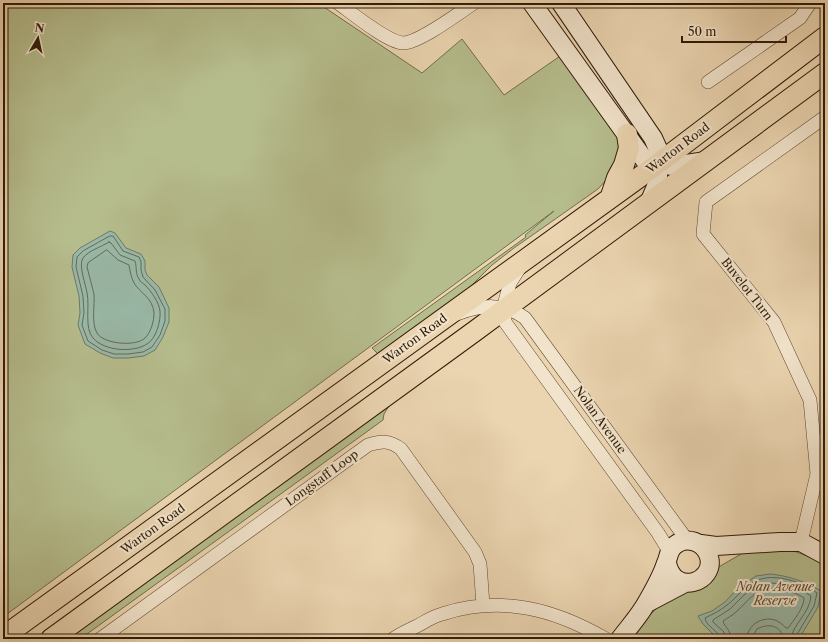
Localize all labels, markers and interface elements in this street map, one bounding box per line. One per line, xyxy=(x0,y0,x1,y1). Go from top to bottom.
north arrow xyxy=(18,18,58,58)
scale bar xyxy=(682,18,786,44)
text: N xyxy=(34,20,46,36)
text: 50 m xyxy=(688,24,717,39)
street label: Warton Road xyxy=(642,118,713,177)
street label: Buvelot Turn xyxy=(718,254,777,323)
street label: Warton Road xyxy=(379,310,450,367)
street label: Nolan Avenue xyxy=(571,383,630,457)
street label: Longstaff Loop xyxy=(282,446,361,509)
street label: Warton Road xyxy=(117,500,188,557)
park label: Nolan Avenue Reserve xyxy=(735,579,815,608)

